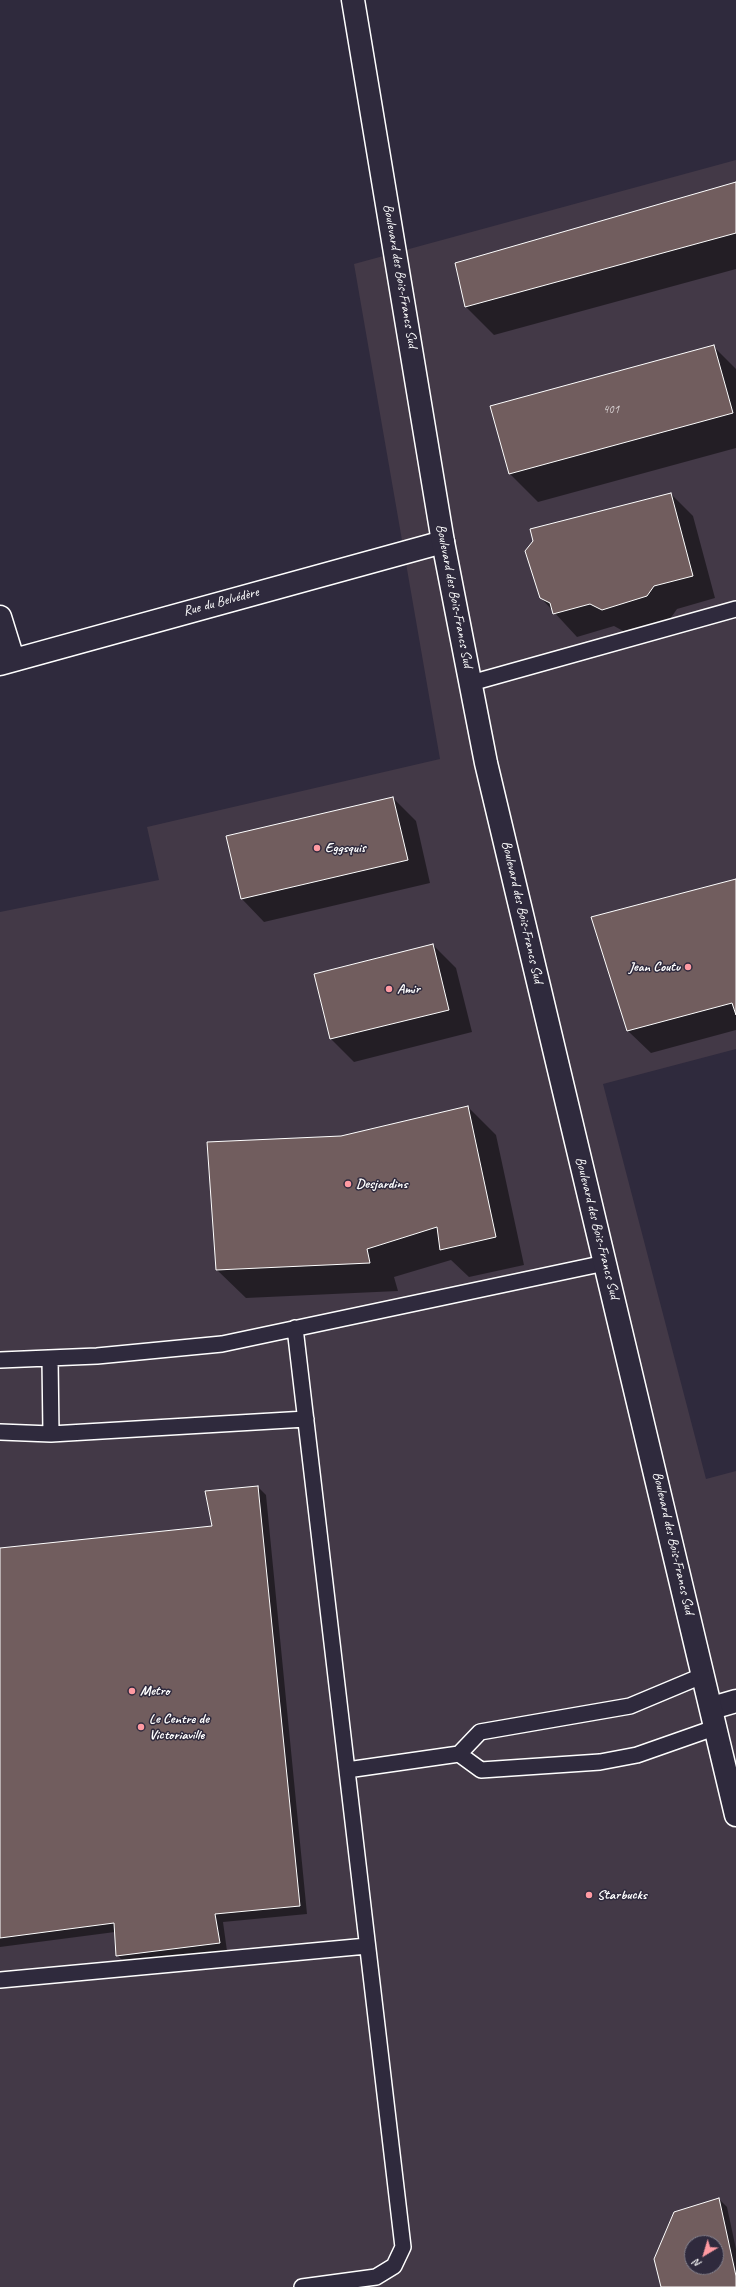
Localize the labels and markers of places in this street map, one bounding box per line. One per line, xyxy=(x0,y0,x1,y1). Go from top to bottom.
place label: Eggsquis xyxy=(325,840,366,856)
marker: Eggsquis xyxy=(312,843,322,853)
place label: Jean Coutu xyxy=(629,959,680,975)
marker: Jean Coutu xyxy=(683,962,693,972)
place label: Amir xyxy=(397,981,420,997)
marker: Amir xyxy=(384,984,394,994)
place label: Desjardins xyxy=(356,1176,407,1192)
marker: Desjardins xyxy=(343,1179,353,1189)
place label: Metro xyxy=(140,1683,170,1699)
marker: Metro xyxy=(127,1686,137,1696)
place label: Le Centre de Victoriaville xyxy=(149,1711,209,1744)
marker: Le Centre de Victoriaville xyxy=(136,1722,146,1732)
place label: Starbucks xyxy=(597,1887,647,1903)
marker: Starbucks xyxy=(584,1890,594,1900)

